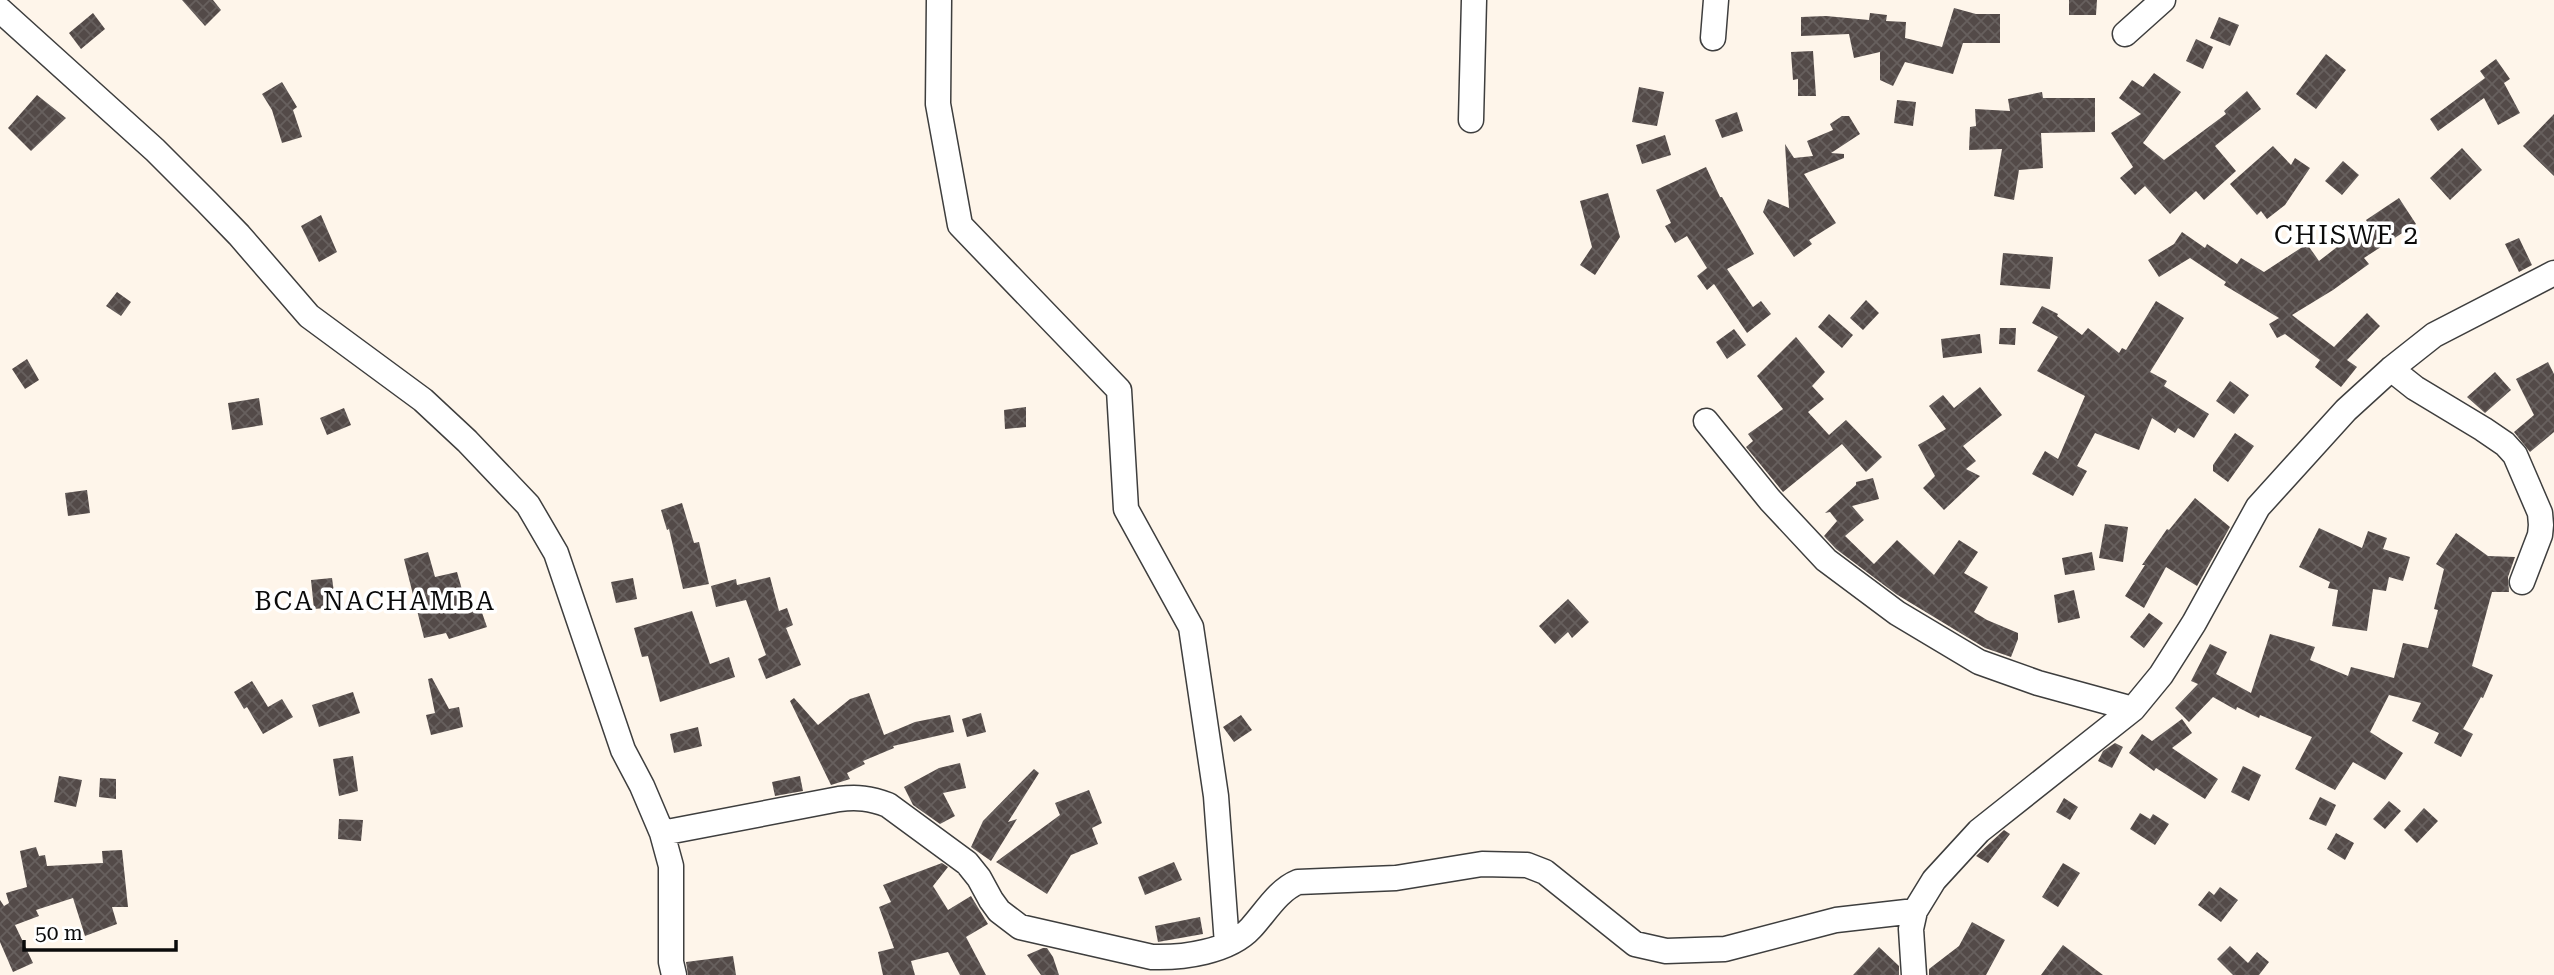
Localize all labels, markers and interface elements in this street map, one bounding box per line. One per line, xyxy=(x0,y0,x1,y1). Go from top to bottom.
district label: CHISWE 2 xyxy=(2274,220,2420,250)
district label: BCA NACHAMBA xyxy=(254,586,496,616)
scale bar xyxy=(24,908,177,952)
text: 50 m xyxy=(35,921,83,945)

